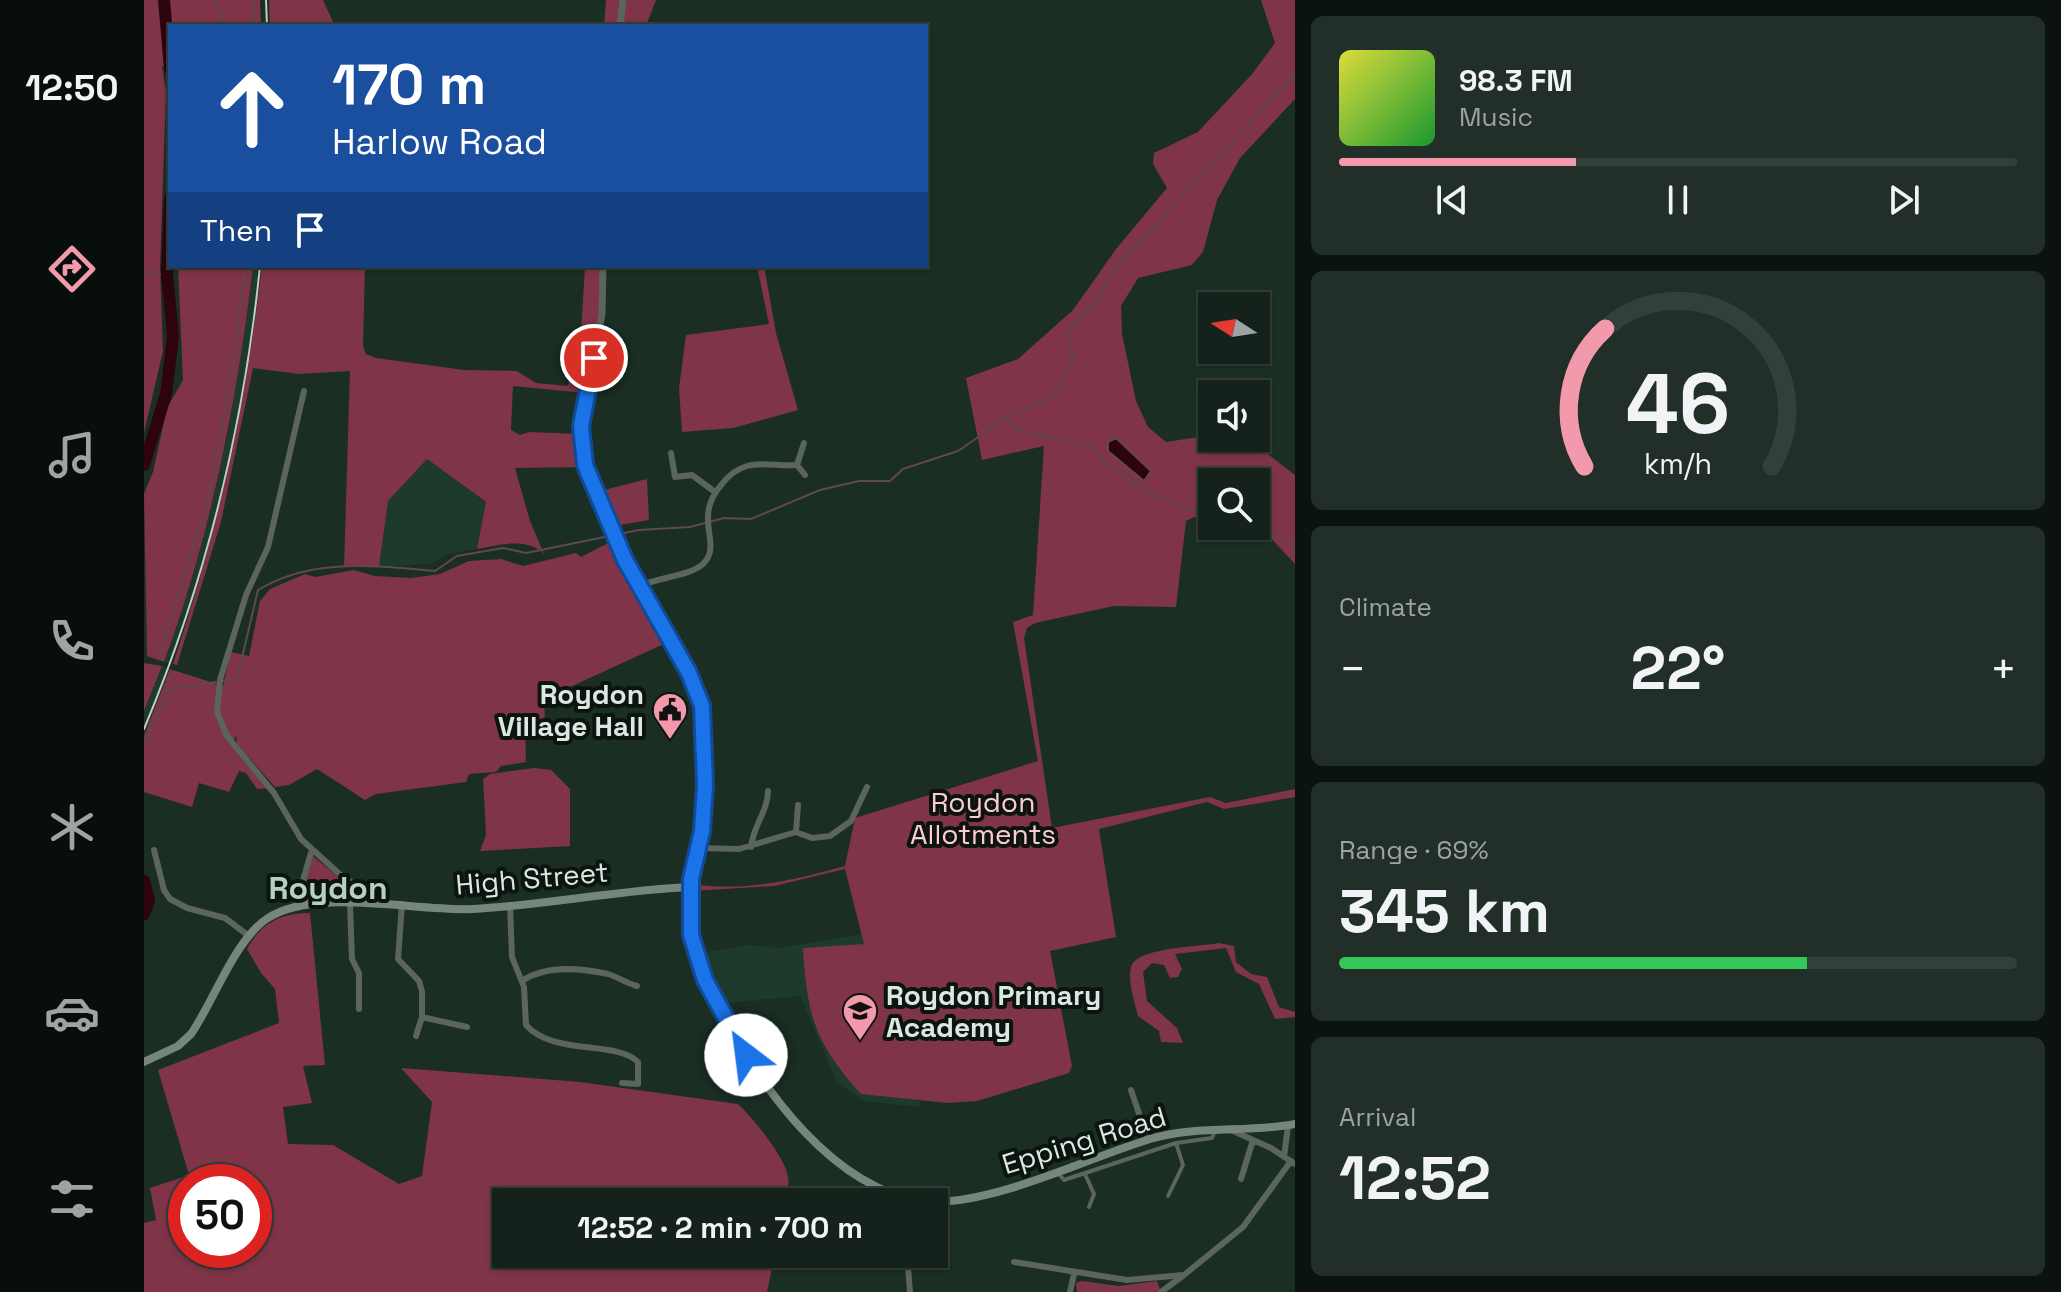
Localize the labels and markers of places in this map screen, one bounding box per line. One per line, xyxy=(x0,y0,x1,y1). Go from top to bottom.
pin xyxy=(560,324,628,392)
place label: Roydon Village Hall xyxy=(498,676,644,744)
public building icon: Roydon Village Hall xyxy=(651,691,689,741)
place label: Roydon Primary Academy xyxy=(886,977,1101,1045)
school or university icon: Roydon Primary Academy xyxy=(841,992,879,1042)

